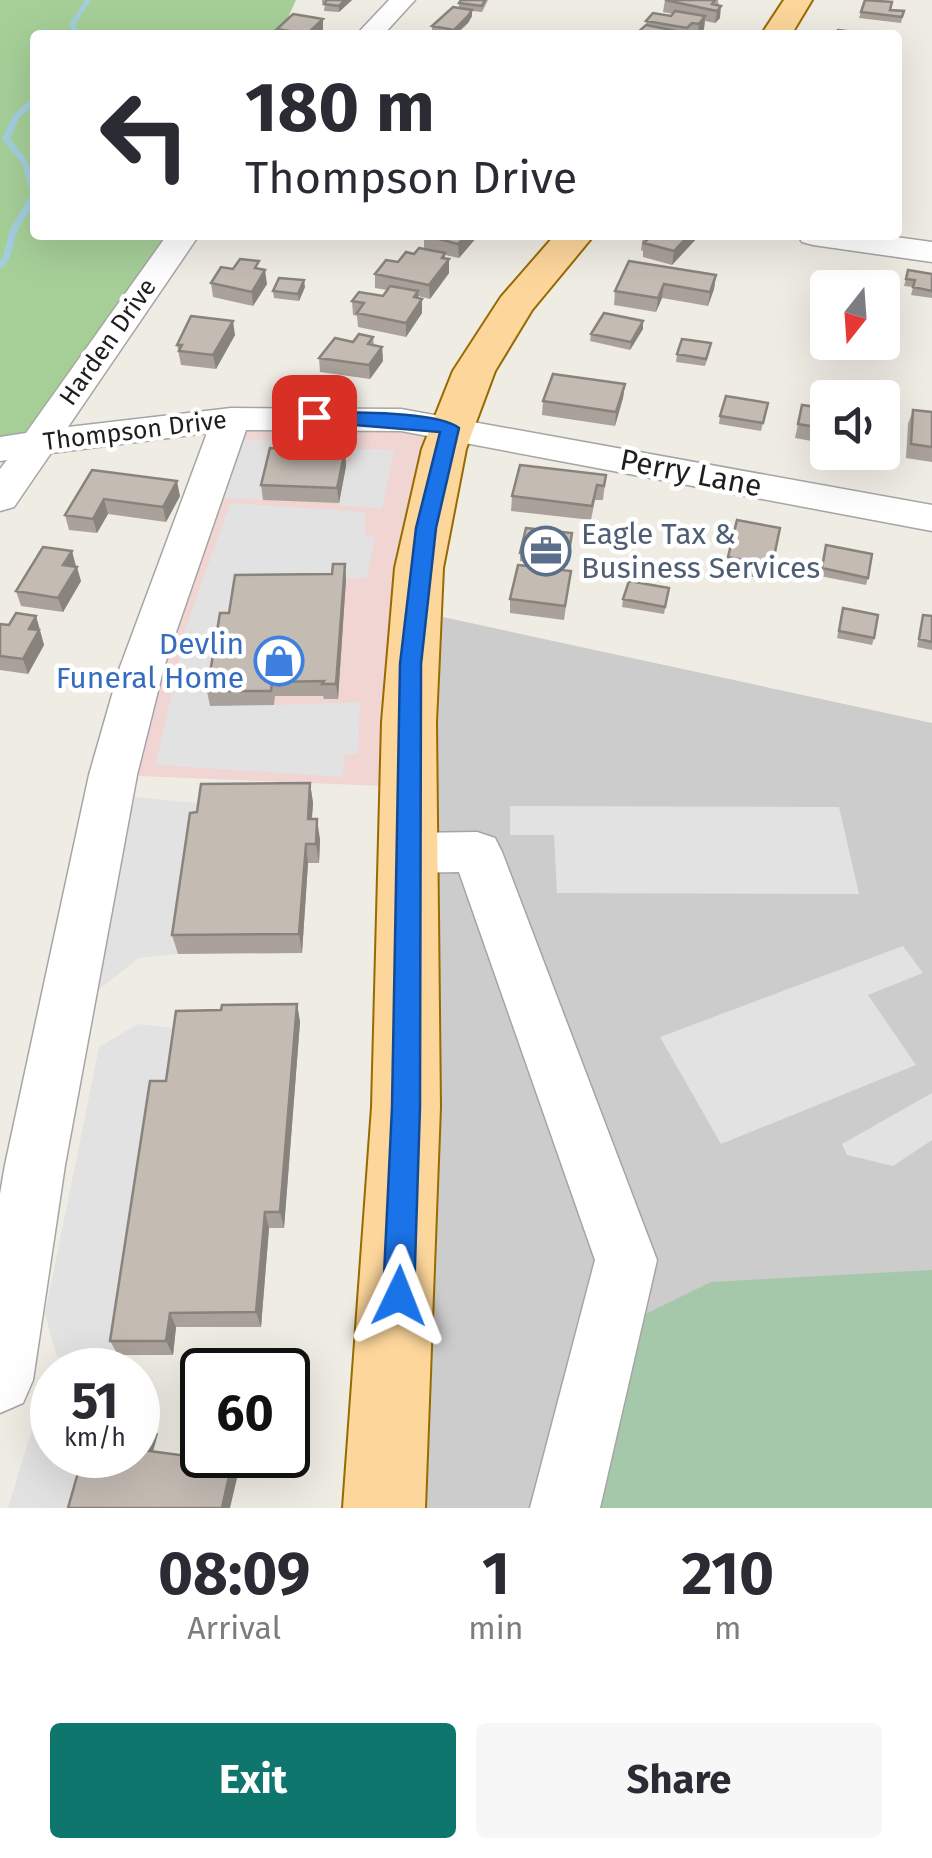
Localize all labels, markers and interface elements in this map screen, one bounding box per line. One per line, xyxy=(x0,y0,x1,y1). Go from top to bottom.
text: 180 m xyxy=(245,66,435,150)
icon: left xyxy=(80,70,210,200)
text: Thompson Drive xyxy=(245,151,577,205)
north arrow xyxy=(810,270,900,360)
map controls xyxy=(810,270,900,470)
street label: Harden Drive xyxy=(53,273,163,411)
pin xyxy=(272,375,357,460)
button: sound xyxy=(810,380,900,470)
icon: arrive xyxy=(287,390,342,445)
street label: Thompson Drive xyxy=(42,405,228,457)
street label: Perry Lane xyxy=(617,442,765,504)
place label: Eagle Tax & Business Services xyxy=(581,516,820,586)
office icon: Eagle Tax & Business Services xyxy=(520,525,572,577)
place label: Devlin Funeral Home xyxy=(56,626,244,696)
shop icon: Devlin Funeral Home xyxy=(253,635,305,687)
position arrow xyxy=(347,1244,451,1348)
speed limit sign: 60 xyxy=(180,1348,310,1478)
text: 51 xyxy=(71,1371,119,1431)
text: km/h xyxy=(64,1423,126,1453)
text: 08:09 xyxy=(158,1538,310,1610)
text: 1 xyxy=(482,1538,510,1610)
text: 210 xyxy=(681,1538,774,1610)
text: Arrival xyxy=(187,1609,281,1647)
text: min xyxy=(468,1609,524,1647)
text: m xyxy=(714,1609,741,1647)
button: Exit xyxy=(50,1723,456,1838)
button: Share xyxy=(476,1723,882,1838)

